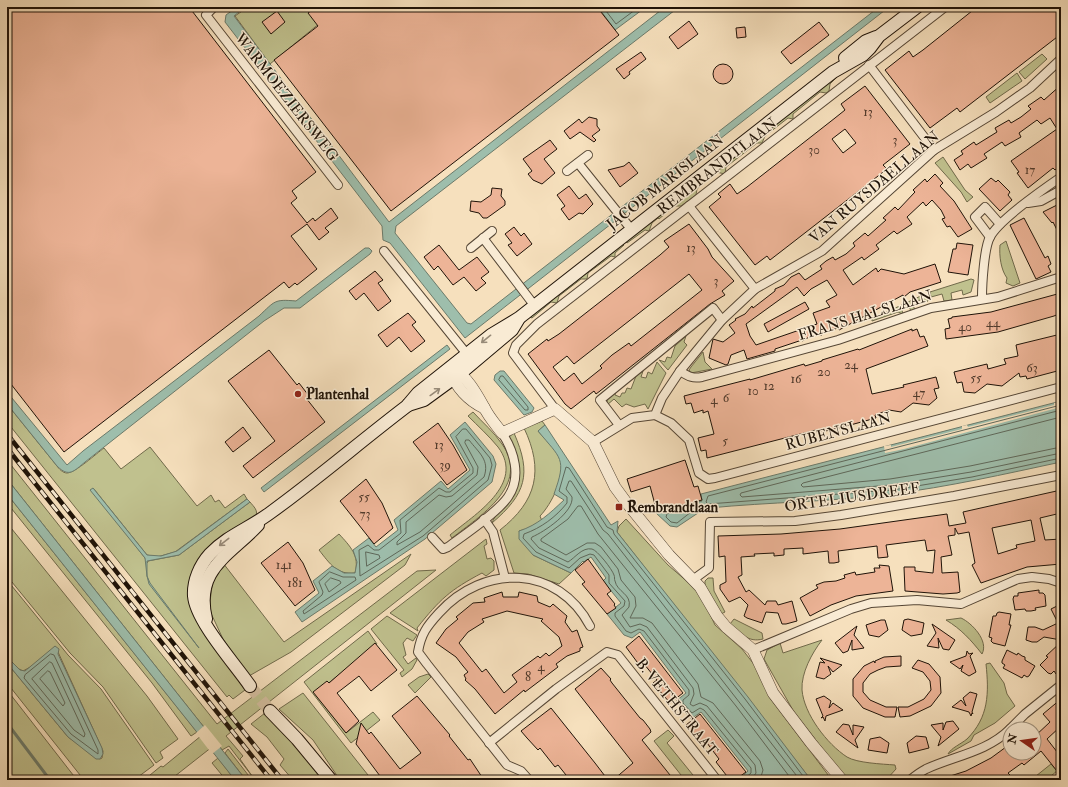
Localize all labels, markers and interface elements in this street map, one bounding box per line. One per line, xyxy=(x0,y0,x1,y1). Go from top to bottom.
street label: WARMOEZIERSWEG xyxy=(230,29,343,166)
house number: 13 xyxy=(863,104,873,120)
street label: REMBRANDTLAAN xyxy=(654,113,781,219)
street label: VAN RUYSDAELLAAN xyxy=(805,127,944,248)
street label: JACOB MARISLAAN xyxy=(602,130,729,236)
house number: 3 xyxy=(893,132,898,148)
house number: 30 xyxy=(808,142,820,158)
house number: 17 xyxy=(1025,162,1035,178)
house number: 13 xyxy=(686,240,696,256)
house number: 3 xyxy=(714,273,719,289)
street label: FRANS HALSLAAN xyxy=(796,286,935,345)
house number: 44 xyxy=(986,315,1001,331)
house number: 40 xyxy=(958,319,972,335)
one-way arrow xyxy=(480,335,491,344)
house number: 24 xyxy=(844,357,859,373)
house number: 63 xyxy=(1026,360,1038,376)
house number: 20 xyxy=(817,364,831,380)
house number: 55 xyxy=(970,370,982,386)
house number: 16 xyxy=(790,371,803,387)
house number: 12 xyxy=(763,378,775,394)
house number: 10 xyxy=(747,383,759,399)
place label: Plantenhal xyxy=(306,385,369,404)
house number: 47 xyxy=(913,385,925,401)
one-way arrow xyxy=(430,388,441,396)
marker: Plantenhal xyxy=(293,389,303,399)
house number: 6 xyxy=(723,390,731,406)
house number: 4 xyxy=(710,392,718,408)
street label: RUBENSLAAN xyxy=(783,408,894,455)
house number: 5 xyxy=(722,433,728,449)
house number: 13 xyxy=(434,437,444,453)
house number: 39 xyxy=(439,457,451,473)
street label: ORTELIUSDREEF xyxy=(783,479,921,516)
house number: 55 xyxy=(358,489,370,505)
place label: Rembrandtlaan xyxy=(627,498,719,517)
marker: Rembrandtlaan xyxy=(614,502,624,512)
house number: 73 xyxy=(360,506,370,522)
one-way arrow xyxy=(218,538,229,547)
house number: 141 xyxy=(276,557,292,573)
house number: 181 xyxy=(287,575,303,591)
street label: B. VETHSTRAAT xyxy=(631,655,722,760)
house number: 4 xyxy=(537,659,545,675)
house number: 8 xyxy=(525,669,531,685)
north arrow xyxy=(1002,721,1042,761)
text: N xyxy=(1005,731,1020,746)

